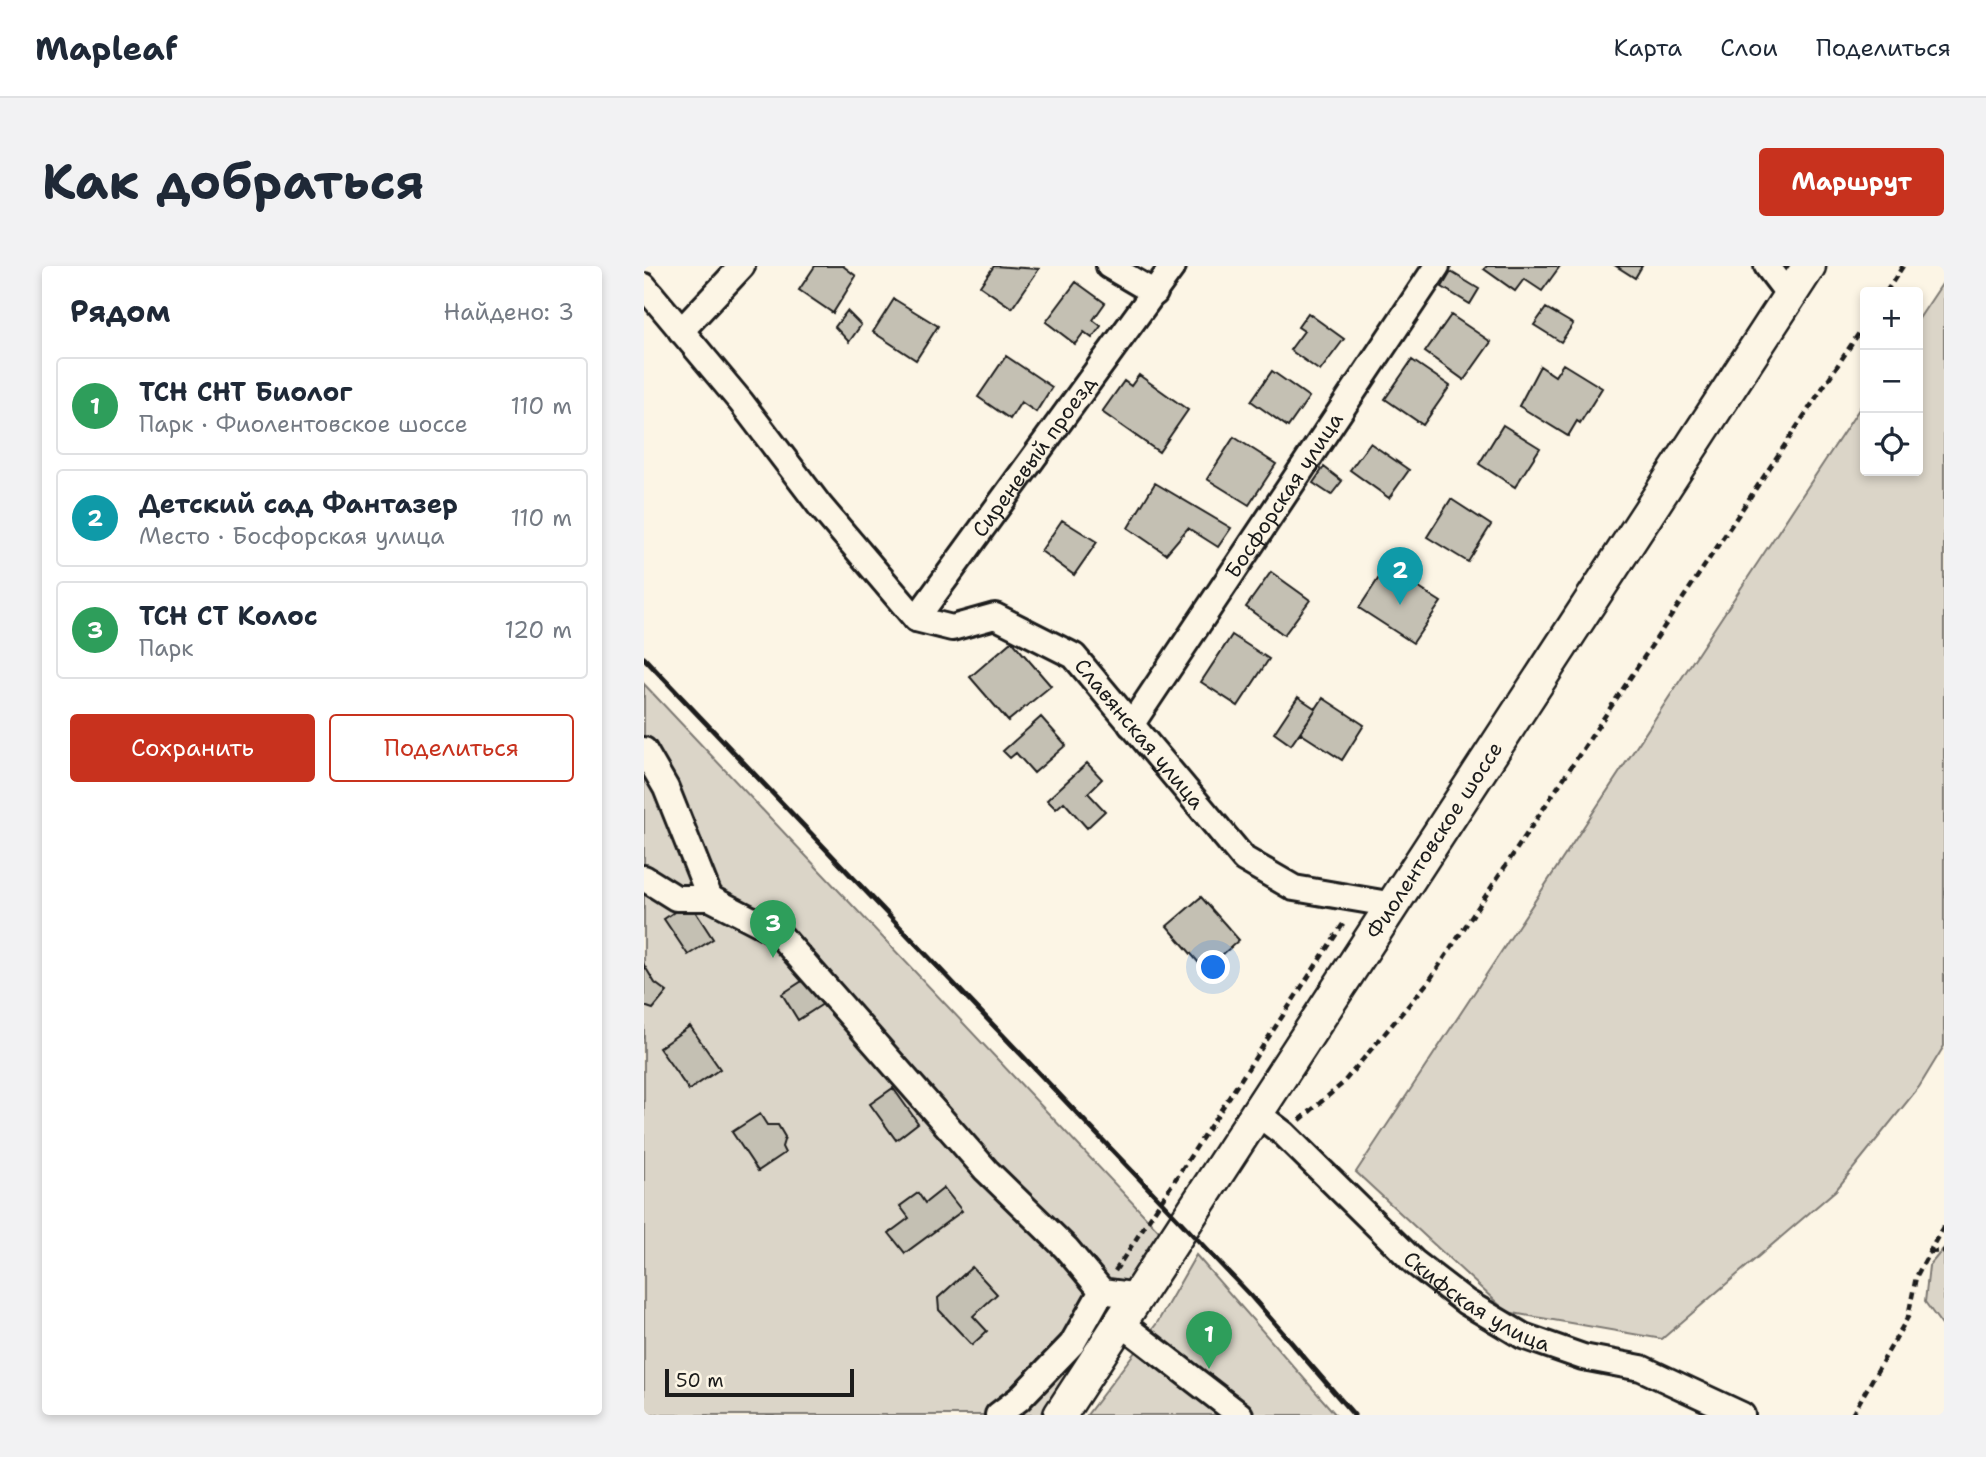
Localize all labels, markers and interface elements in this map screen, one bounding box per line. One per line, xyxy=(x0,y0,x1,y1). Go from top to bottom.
text: Mapleaf xyxy=(35,26,178,71)
text: Карта xyxy=(1614,32,1682,64)
text: Слои xyxy=(1720,32,1778,64)
text: Поделиться xyxy=(1816,32,1951,64)
button: Маршрут xyxy=(1759,148,1944,216)
text: Как добраться xyxy=(42,149,424,215)
map controls xyxy=(1860,287,1923,476)
button: + xyxy=(1860,287,1923,350)
text: Рядом xyxy=(70,291,170,332)
text: Найдено: 3 xyxy=(444,297,574,327)
button: − xyxy=(1860,350,1923,413)
street label: Сиреневый проезд xyxy=(966,370,1103,543)
text: ТСН СНТ Биолог xyxy=(139,374,353,409)
text: 1 xyxy=(90,391,100,421)
text: 110 m xyxy=(510,391,572,421)
street label: Босфорская улица xyxy=(1219,407,1349,584)
text: Парк · Фиолентовское шоссе xyxy=(139,409,468,439)
button: locate xyxy=(1860,413,1923,476)
text: Детский сад Фантазер xyxy=(139,486,458,521)
text: 2 xyxy=(87,503,103,533)
text: 110 m xyxy=(510,503,572,533)
text: Место · Босфорская улица xyxy=(139,521,444,551)
pin: 2 xyxy=(1377,547,1423,605)
text: ТСН СТ Колос xyxy=(139,598,318,633)
text: 3 xyxy=(87,615,103,645)
text: 120 m xyxy=(504,615,572,645)
text: Парк xyxy=(139,633,194,663)
street label: Славянская улица xyxy=(1068,653,1211,815)
button: Сохранить xyxy=(70,714,315,782)
button: Поделиться xyxy=(329,714,574,782)
street label: Фиолентовское шоссе xyxy=(1360,736,1509,944)
pin: 3 xyxy=(750,900,796,958)
your location xyxy=(1196,950,1230,984)
street label: Скифская улица xyxy=(1397,1245,1554,1358)
pin: 1 xyxy=(1186,1311,1232,1369)
scale bar xyxy=(665,1366,854,1398)
text: 50 m xyxy=(676,1368,724,1393)

